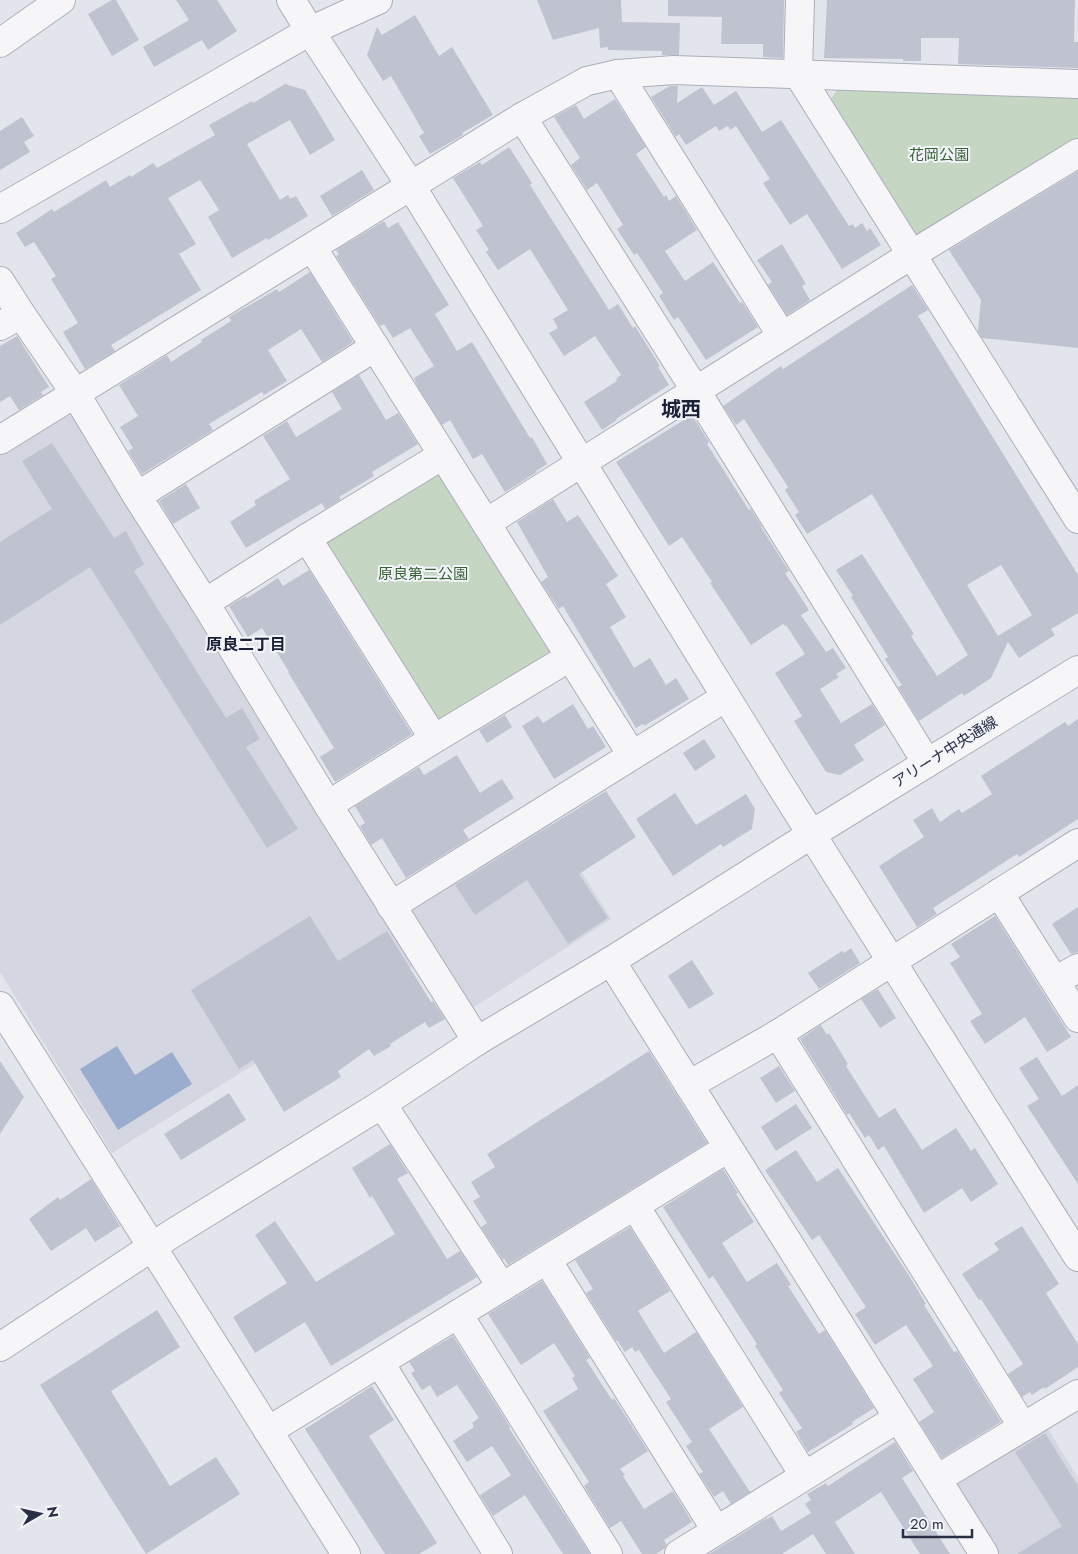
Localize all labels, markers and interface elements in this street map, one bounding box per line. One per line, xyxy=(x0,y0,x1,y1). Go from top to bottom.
park label: 花岡公園 xyxy=(909,144,969,166)
district label: 城西 xyxy=(661,395,701,424)
park label: 原良第二公園 xyxy=(378,563,468,585)
district label: 原良二丁目 xyxy=(206,633,286,656)
street label: アリーナ中央通線 xyxy=(888,711,1002,793)
north arrow xyxy=(15,1489,65,1539)
text: N xyxy=(42,1505,64,1519)
scale bar xyxy=(903,1506,972,1538)
text: 20 m xyxy=(910,1513,944,1535)

